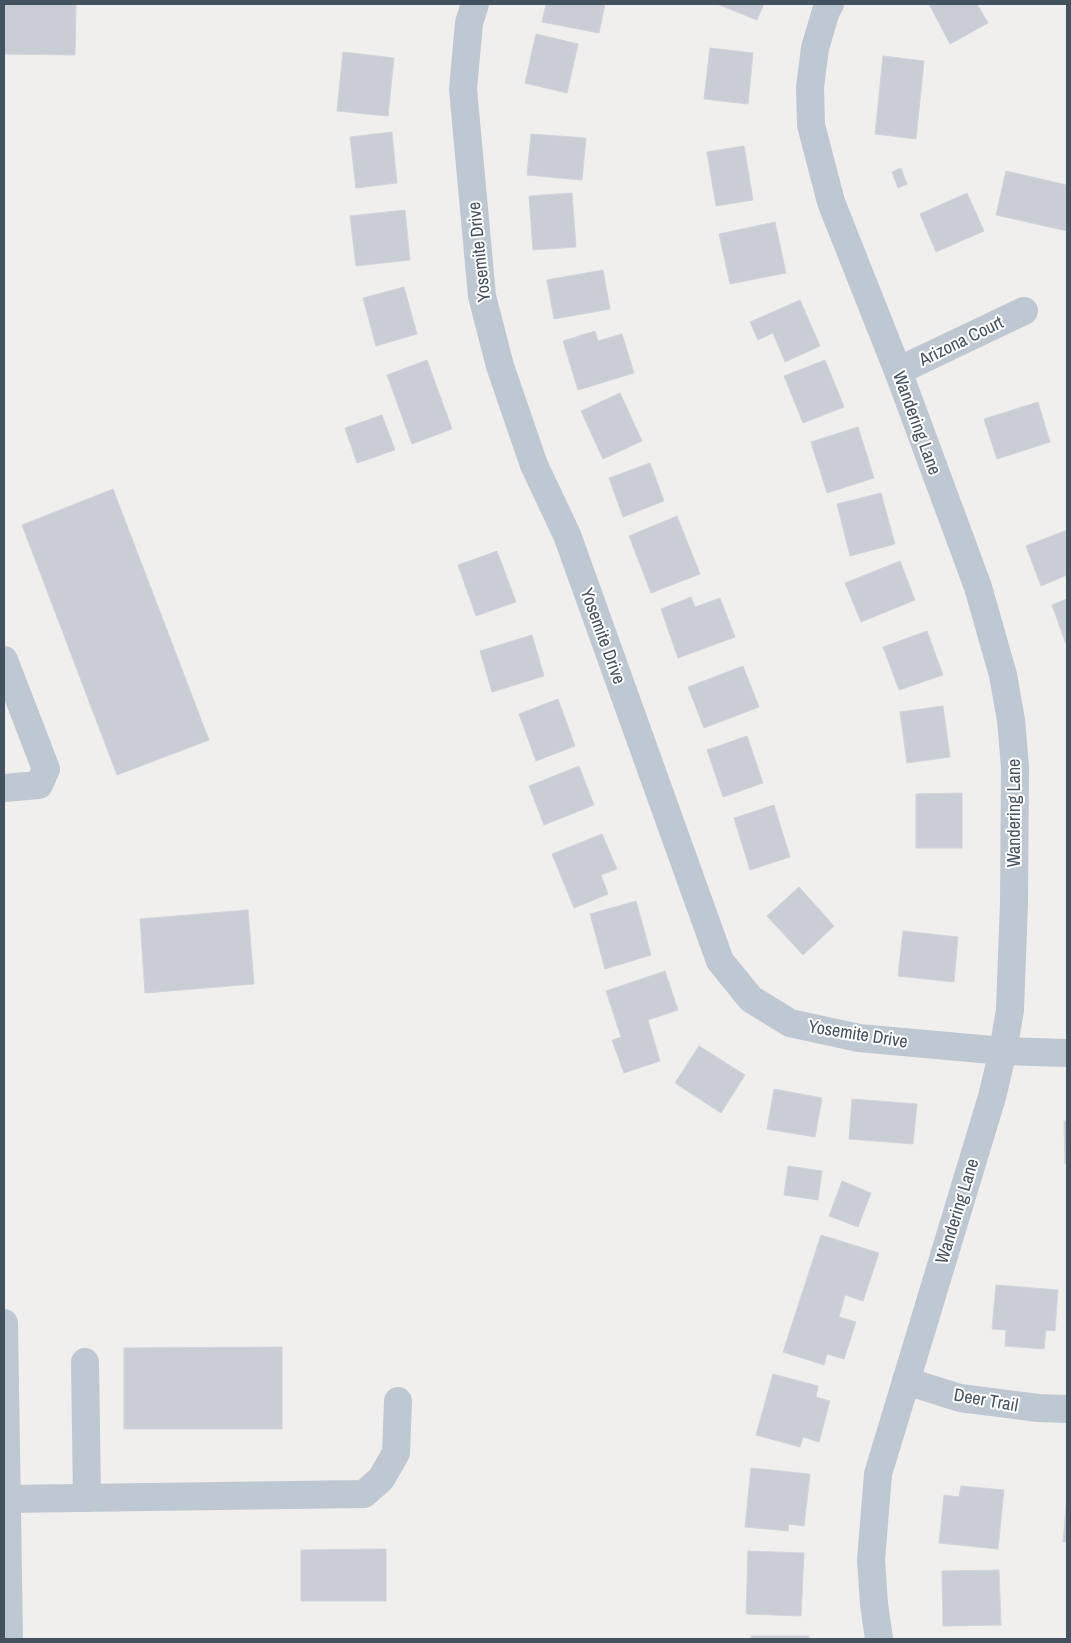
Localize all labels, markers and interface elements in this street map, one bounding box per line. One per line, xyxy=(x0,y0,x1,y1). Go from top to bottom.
street label: Yosemite Drive xyxy=(461,201,496,303)
street label: Arizona Court xyxy=(913,309,1007,372)
street label: Wandering Lane xyxy=(887,368,948,478)
street label: Yosemite Drive xyxy=(575,584,632,687)
street label: Wandering Lane xyxy=(1001,759,1026,867)
street label: Yosemite Drive xyxy=(806,1013,910,1054)
street label: Wandering Lane xyxy=(929,1155,984,1266)
street label: Deer Trail xyxy=(952,1382,1020,1417)

